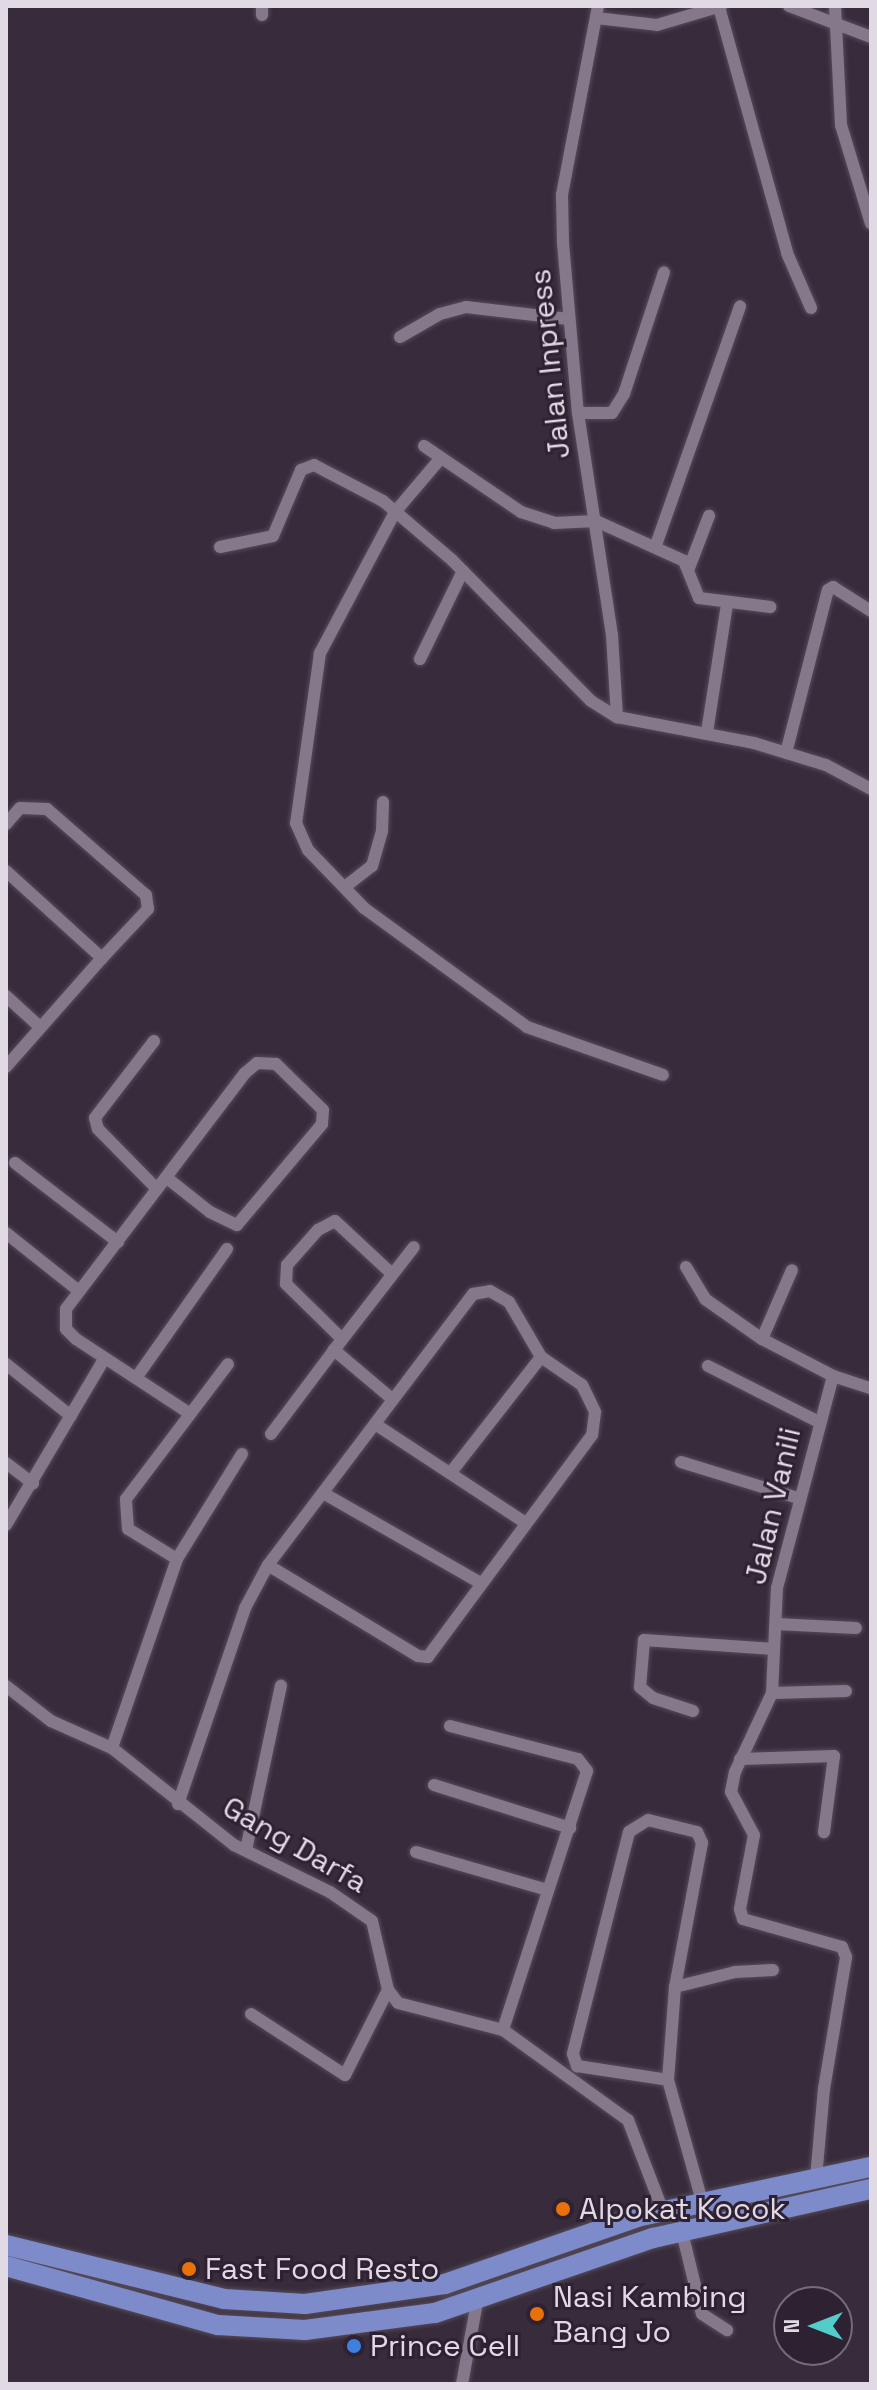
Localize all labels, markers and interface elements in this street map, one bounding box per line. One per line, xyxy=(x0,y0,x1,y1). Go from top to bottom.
street label: Jalan Inpress xyxy=(522,268,578,460)
street label: Jalan Vanili xyxy=(737,1424,809,1588)
street label: Gang Darfa xyxy=(216,1789,374,1901)
place label: Alpokat Kocok xyxy=(579,2191,786,2227)
marker: Alpokat Kocok xyxy=(554,2200,572,2218)
place label: Fast Food Resto xyxy=(205,2251,439,2287)
marker: Fast Food Resto xyxy=(180,2260,198,2278)
place label: Nasi Kambing Bang Jo xyxy=(553,2279,747,2350)
north arrow xyxy=(773,2286,853,2366)
marker: Nasi Kambing Bang Jo xyxy=(528,2305,546,2323)
text: N xyxy=(777,2319,805,2333)
place label: Prince Cell xyxy=(370,2328,520,2364)
marker: Prince Cell xyxy=(345,2337,363,2355)

